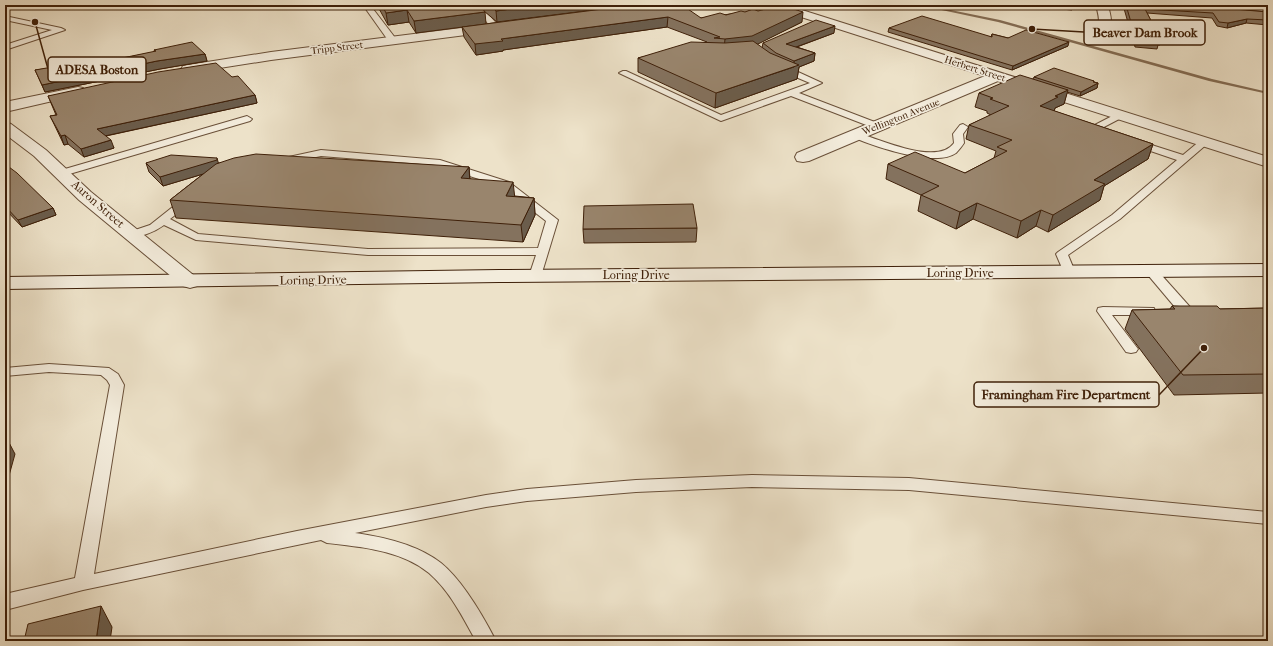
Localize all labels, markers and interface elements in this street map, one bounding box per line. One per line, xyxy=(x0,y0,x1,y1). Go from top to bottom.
callout: Beaver Dam Brook xyxy=(1084,20,1205,45)
text: Beaver Dam Brook xyxy=(1093,25,1199,40)
street label: Tripp Street xyxy=(310,39,364,57)
street label: Herbert Street xyxy=(943,53,1007,85)
callout: ADESA Boston xyxy=(48,57,146,82)
text: ADESA Boston xyxy=(55,62,139,77)
street label: Wellington Avenue xyxy=(860,96,942,138)
street label: Aaron Street xyxy=(68,177,128,231)
street label: Loring Drive xyxy=(926,266,994,280)
street label: Loring Drive xyxy=(602,268,670,282)
street label: Loring Drive xyxy=(279,272,347,288)
callout: Framingham Fire Department xyxy=(974,382,1159,407)
text: Framingham Fire Department xyxy=(981,387,1151,403)

